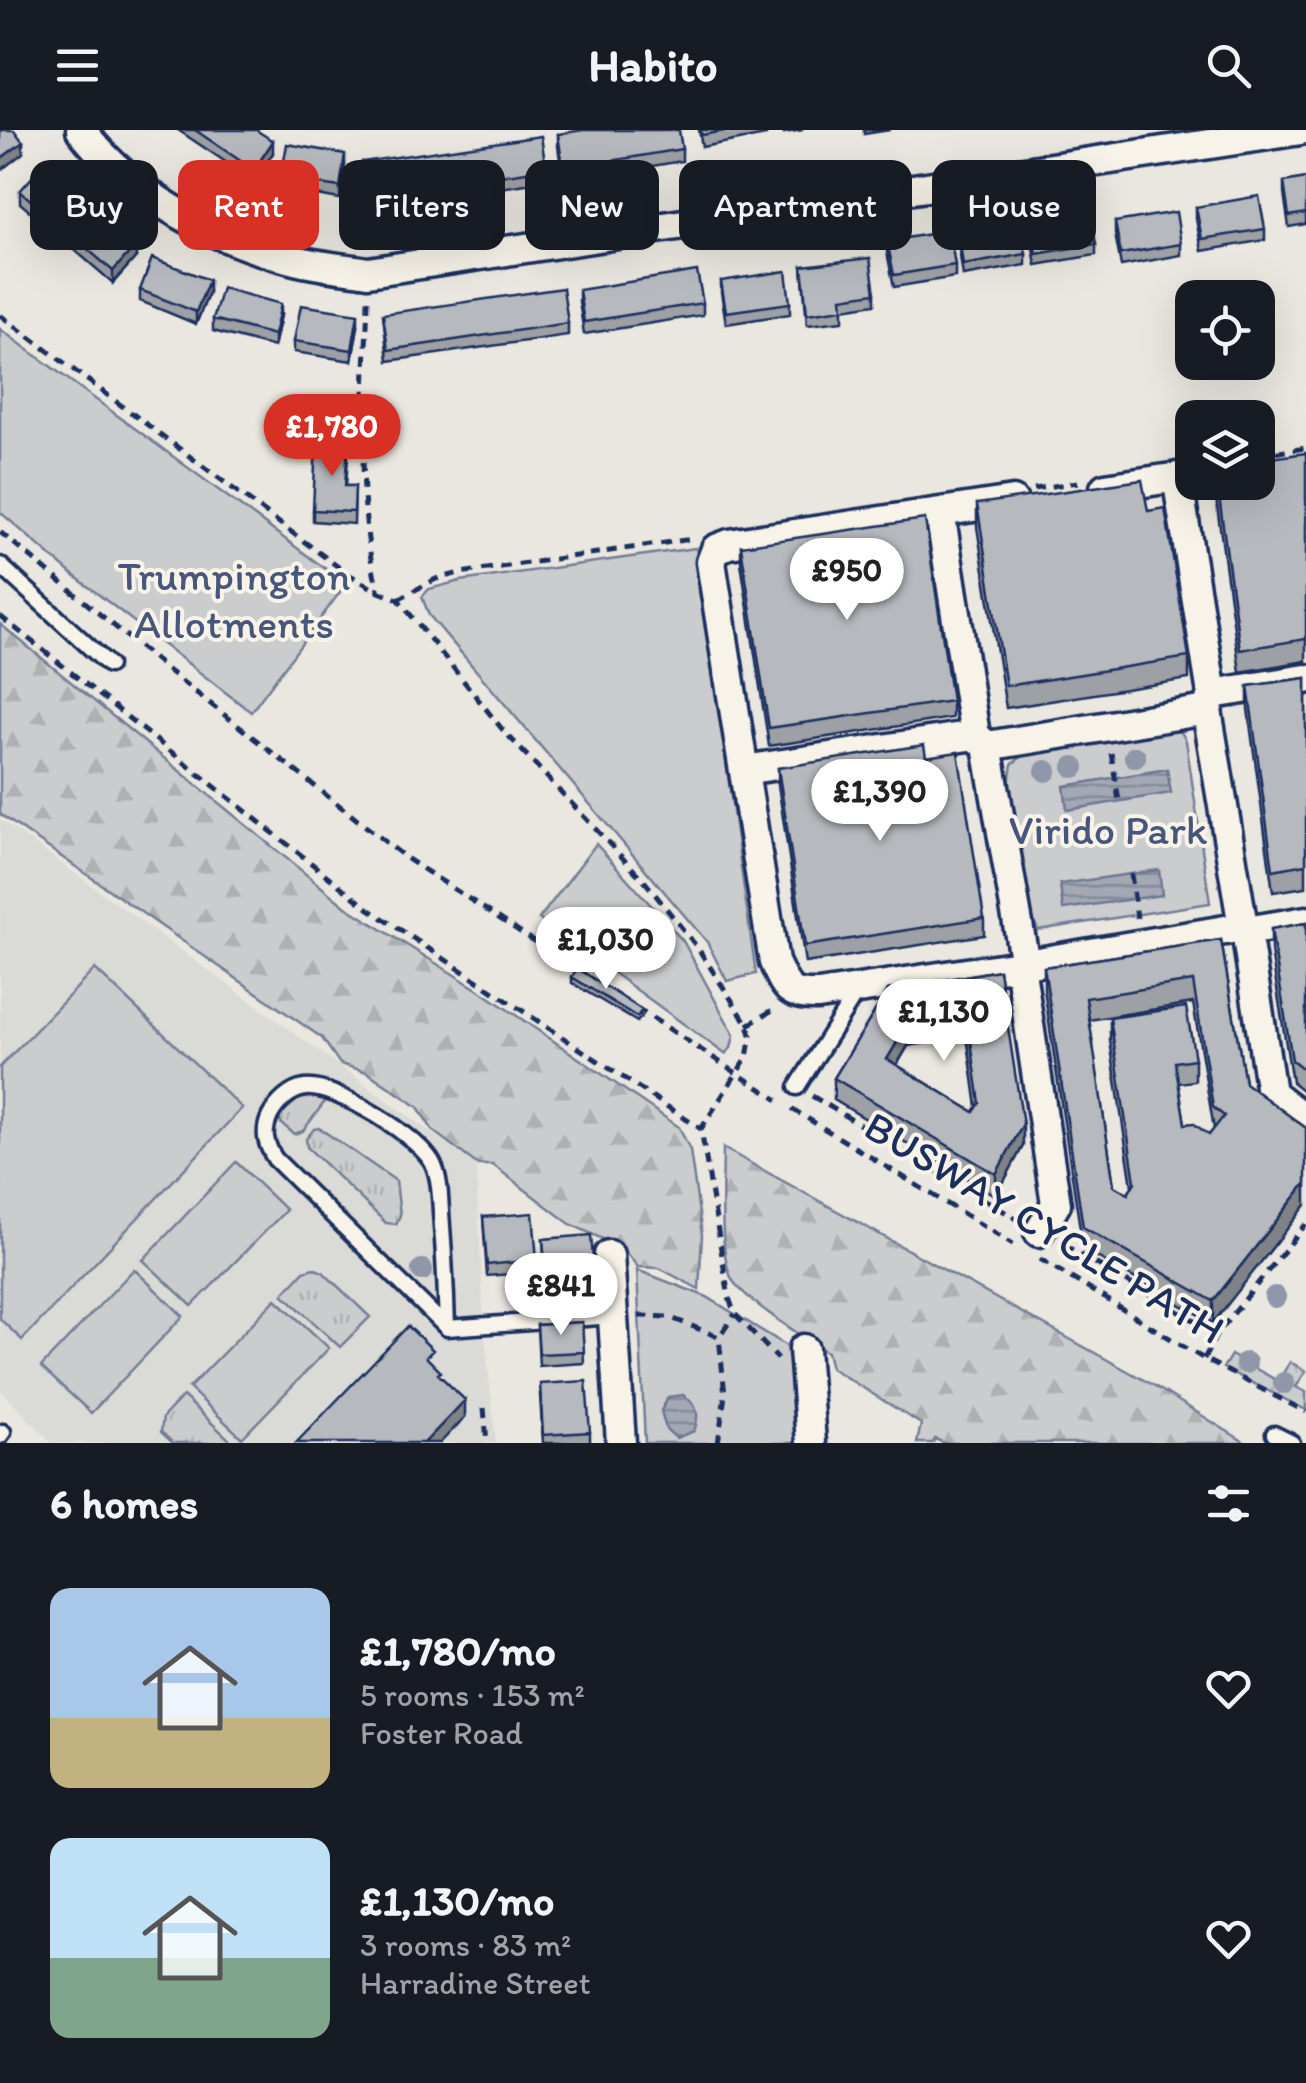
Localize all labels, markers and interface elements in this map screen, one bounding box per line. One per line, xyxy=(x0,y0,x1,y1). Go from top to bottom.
icon: menu xyxy=(50,38,105,93)
text: Habito xyxy=(588,38,718,92)
icon: search xyxy=(1201,38,1256,93)
chip: Buy xyxy=(30,160,158,250)
chip: Rent xyxy=(178,160,319,250)
chip: Filters xyxy=(339,160,505,250)
chip: New xyxy=(525,160,659,250)
chip: Apartment xyxy=(679,160,912,250)
chip: House xyxy=(932,160,1096,250)
map controls xyxy=(1175,280,1275,500)
button: locate xyxy=(1175,280,1275,380)
pin: £1,780 xyxy=(251,394,413,479)
button: layers xyxy=(1175,400,1275,500)
text: £1,780 xyxy=(286,407,378,445)
pin: £950 xyxy=(788,538,906,623)
park label: Trumpington Allotments xyxy=(117,550,351,649)
text: £950 xyxy=(812,551,882,589)
pin: £1,390 xyxy=(799,759,961,844)
text: £1,390 xyxy=(833,772,927,810)
park label: Virido Park xyxy=(1008,804,1208,855)
pin: £1,030 xyxy=(525,907,687,992)
text: £1,030 xyxy=(558,920,654,958)
pin: £1,130 xyxy=(863,979,1025,1064)
text: £1,130 xyxy=(898,992,990,1030)
street label: BUSWAY CYCLE PATH xyxy=(856,1100,1234,1355)
pin: £841 xyxy=(502,1253,620,1338)
text: £841 xyxy=(527,1266,595,1304)
icon: filters xyxy=(1201,1476,1256,1531)
text: 6 homes xyxy=(50,1478,198,1529)
text: £1,780/mo xyxy=(360,1625,556,1676)
icon: home xyxy=(130,1628,250,1748)
icon: heart xyxy=(1201,1661,1256,1716)
text: 5 rooms · 153 m² xyxy=(360,1676,585,1714)
text: Foster Road xyxy=(360,1714,523,1752)
text: £1,130/mo xyxy=(360,1875,554,1926)
icon: home xyxy=(130,1878,250,1998)
icon: heart xyxy=(1201,1911,1256,1966)
text: 3 rooms · 83 m² xyxy=(360,1926,571,1964)
text: Harradine Street xyxy=(360,1964,591,2002)

